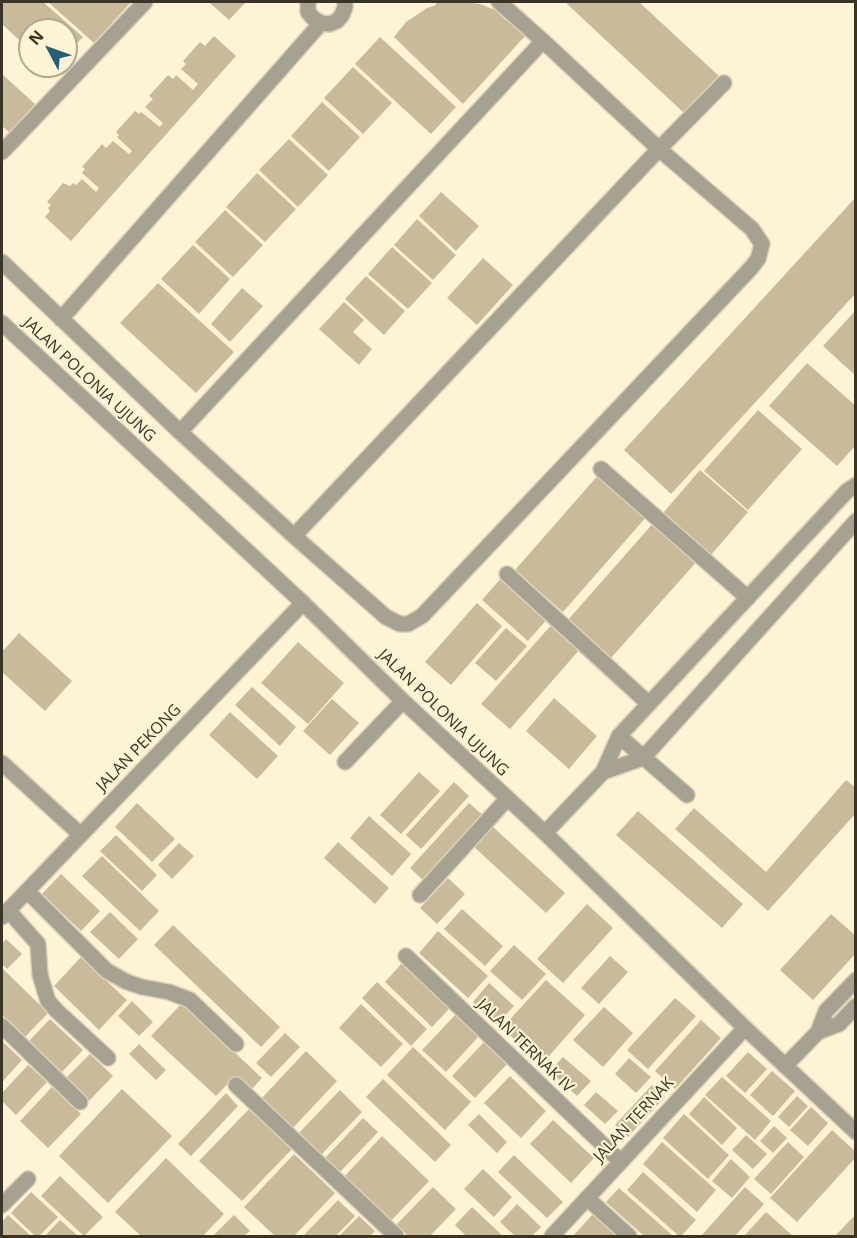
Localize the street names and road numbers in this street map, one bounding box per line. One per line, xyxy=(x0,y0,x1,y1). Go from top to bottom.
street label: JALAN POLONIA UJUNG xyxy=(19,314,159,446)
street label: JALAN POLONIA UJUNG xyxy=(374,646,512,780)
street label: JALAN PEKONG xyxy=(93,701,185,795)
street label: JALAN TERNAK IV xyxy=(473,995,577,1097)
street label: JALAN TERNAK xyxy=(590,1074,678,1166)

